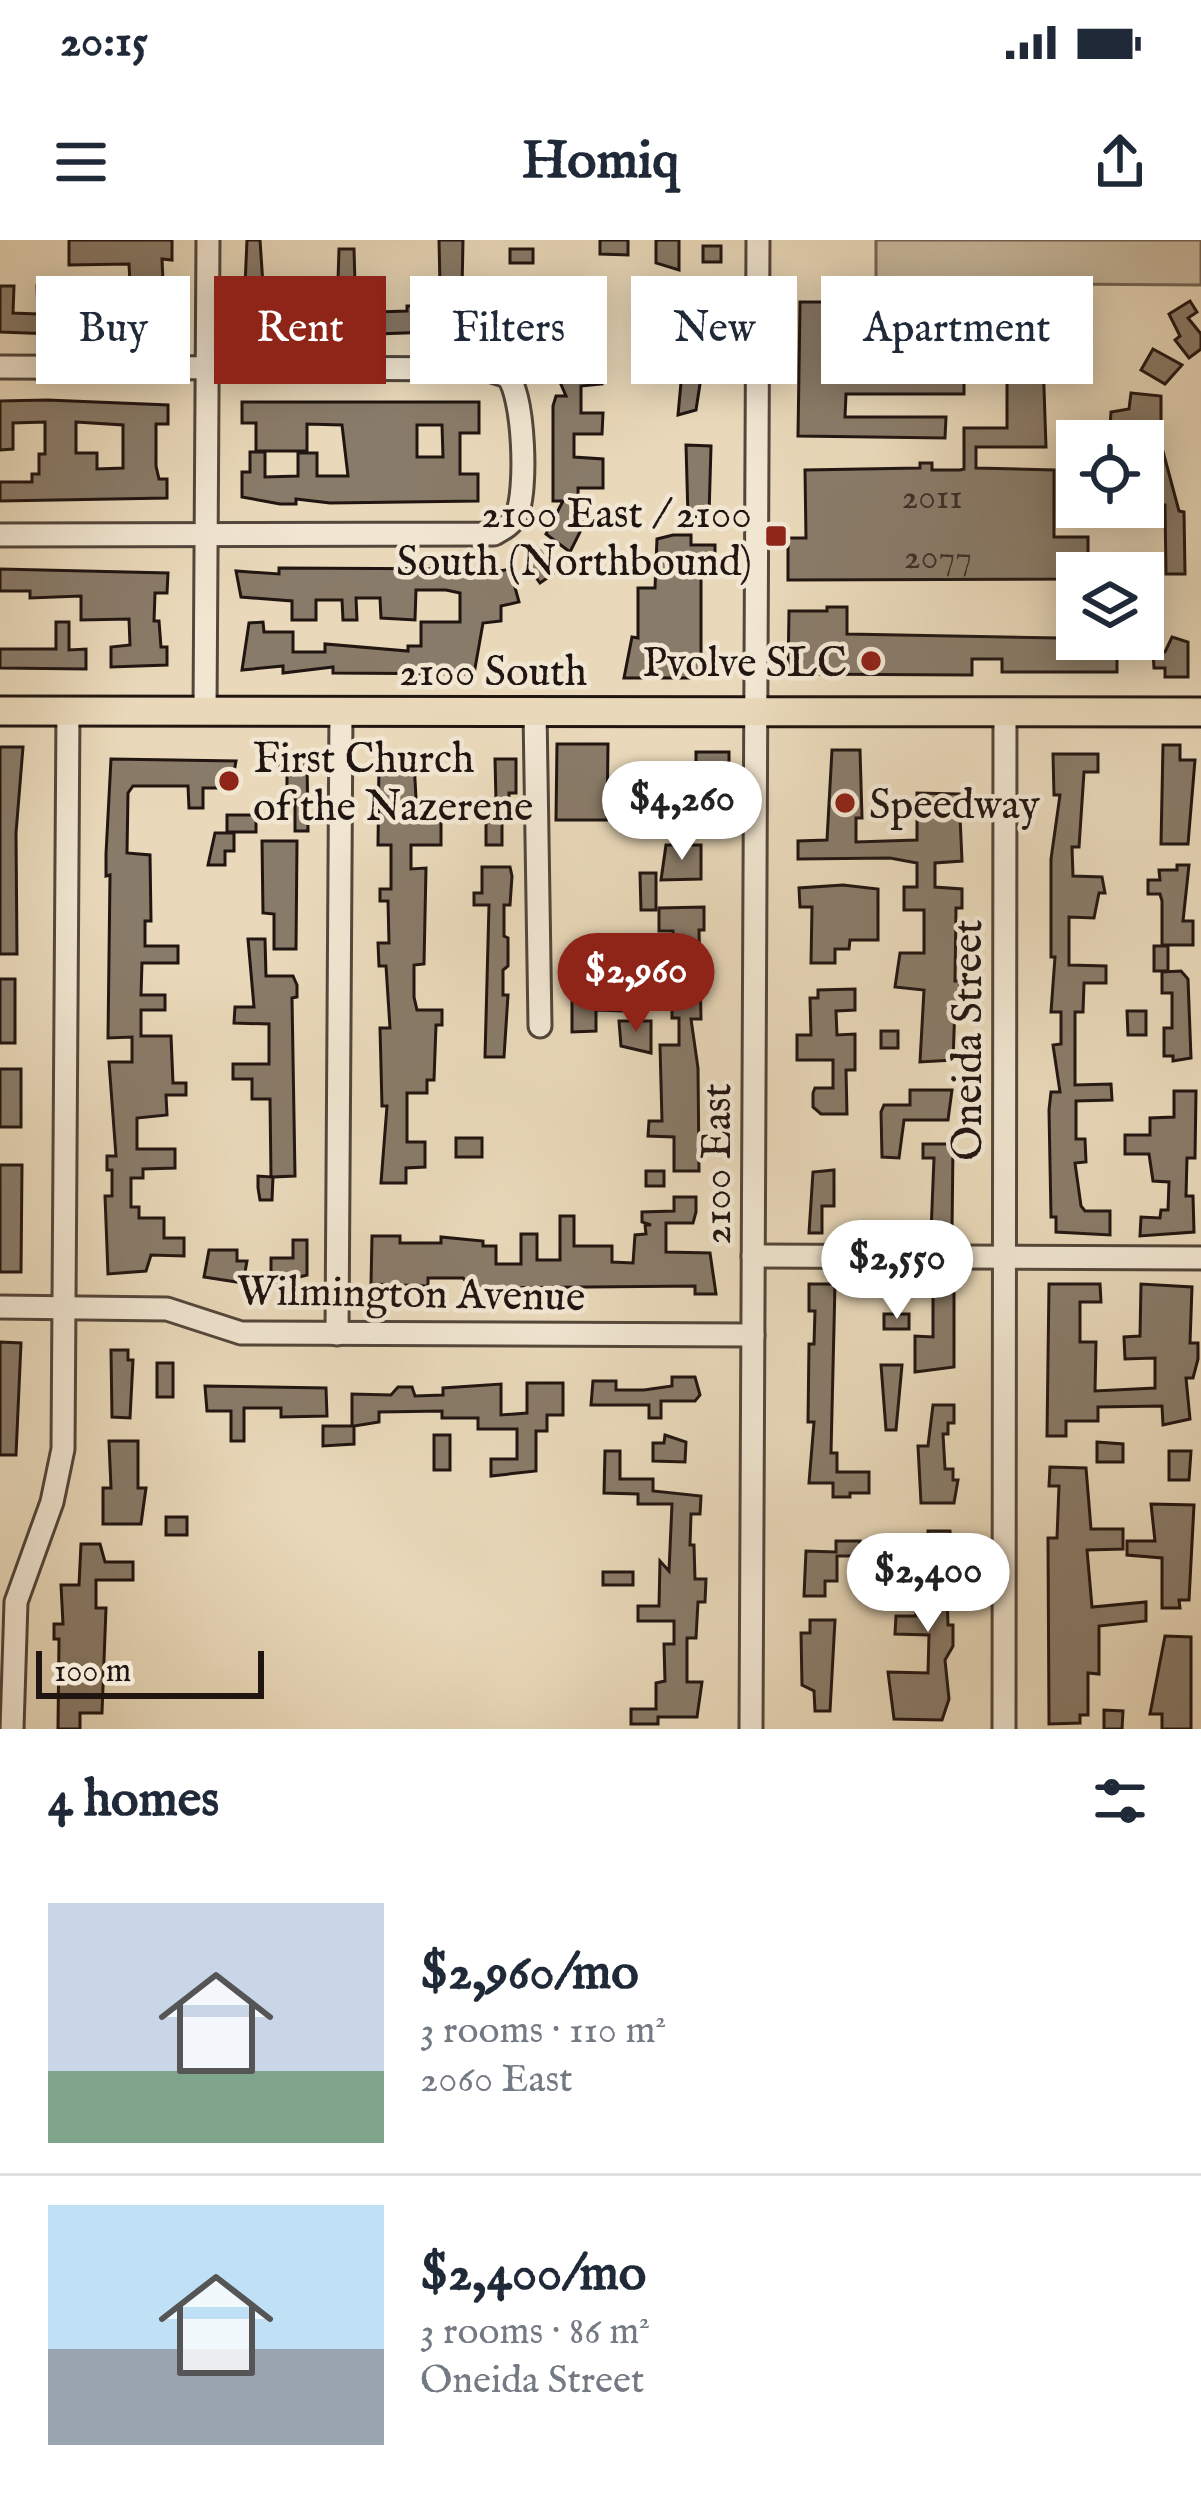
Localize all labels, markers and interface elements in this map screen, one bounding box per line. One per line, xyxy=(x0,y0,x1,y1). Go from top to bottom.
text: 20:15 xyxy=(60,14,148,71)
text: Homiq xyxy=(522,128,679,197)
icon: menu xyxy=(48,129,114,195)
icon: share xyxy=(1087,129,1153,195)
chip: Buy xyxy=(36,276,190,384)
chip: Rent xyxy=(214,276,386,384)
chip: Filters xyxy=(410,276,607,384)
chip: New xyxy=(631,276,797,384)
chip: Apartment xyxy=(821,276,1093,384)
map controls xyxy=(1056,420,1164,660)
button: locate xyxy=(1056,420,1164,528)
house number: 2011 xyxy=(901,475,963,521)
place label: 2100 East / 2100 South (Northbound) xyxy=(396,489,752,590)
marker: 2100 East / 2100 South (Northbound) xyxy=(763,523,789,549)
house number: 2077 xyxy=(904,535,972,581)
button: layers xyxy=(1056,552,1164,660)
place label: Pvolve SLC xyxy=(643,638,847,691)
street label: 2100 South xyxy=(399,647,587,700)
marker: Pvolve SLC xyxy=(858,648,884,674)
place label: First Church of the Nazerene xyxy=(253,734,533,835)
pin: $4,260 xyxy=(584,761,780,863)
marker: First Church of the Nazerene xyxy=(216,768,242,794)
text: $4,260 xyxy=(629,775,735,824)
place label: Speedway xyxy=(869,780,1040,833)
marker: Speedway xyxy=(832,790,858,816)
street label: Oneida Street xyxy=(943,919,996,1161)
pin: $2,960 xyxy=(538,933,734,1035)
text: $2,960 xyxy=(585,947,687,996)
street label: 2100 East xyxy=(692,1083,745,1245)
pin: $2,550 xyxy=(799,1220,995,1322)
text: $2,550 xyxy=(848,1234,946,1283)
street label: Wilmington Avenue xyxy=(236,1266,586,1325)
pin: $2,400 xyxy=(830,1533,1026,1635)
text: $2,400 xyxy=(874,1547,982,1596)
scale bar xyxy=(36,1645,264,1698)
text: 100 m xyxy=(54,1651,131,1693)
icon: filters xyxy=(1087,1768,1153,1834)
text: 4 homes xyxy=(48,1769,219,1834)
text: $2,960/mo xyxy=(420,1942,639,2007)
icon: home xyxy=(144,1951,288,2095)
text: 3 rooms · 110 m² xyxy=(420,2007,666,2056)
text: 2060 East xyxy=(420,2056,573,2105)
text: $2,400/mo xyxy=(420,2243,646,2308)
icon: home xyxy=(144,2253,288,2397)
text: 3 rooms · 86 m² xyxy=(420,2308,650,2357)
text: Oneida Street xyxy=(420,2357,644,2406)

